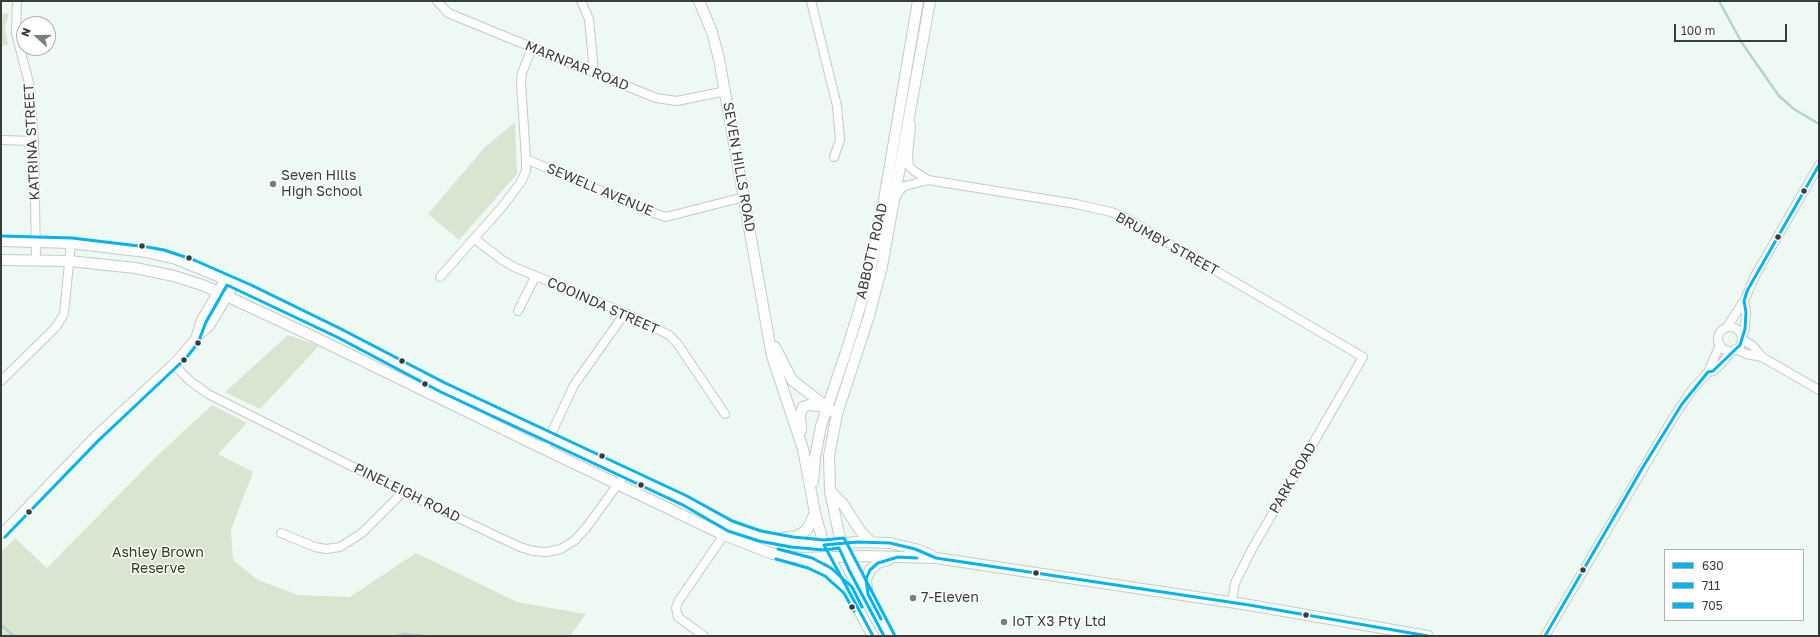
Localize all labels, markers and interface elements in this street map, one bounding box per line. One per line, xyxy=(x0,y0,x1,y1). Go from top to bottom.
north arrow xyxy=(16,16,56,56)
scale bar xyxy=(1676,16,1789,42)
text: 100 m xyxy=(1681,23,1715,38)
text: N xyxy=(18,26,33,38)
street label: MARNPAR ROAD xyxy=(522,37,632,95)
street label: KATRINA STREET xyxy=(21,83,43,201)
street label: SEVEN HILLS ROAD xyxy=(719,101,759,233)
street label: SEWELL AVENUE xyxy=(544,160,656,220)
place label: Seven Hills High School xyxy=(281,168,363,200)
marker: Seven Hills High School xyxy=(268,179,278,189)
unlabelled marker xyxy=(1799,186,1809,196)
street label: ABBOTT ROAD xyxy=(853,201,891,301)
street label: BRUMBY STREET xyxy=(1113,209,1221,279)
unlabelled marker xyxy=(1773,232,1783,242)
unlabelled marker xyxy=(137,241,147,251)
unlabelled marker xyxy=(184,253,194,263)
street label: COOINDA STREET xyxy=(544,274,662,338)
unlabelled marker xyxy=(193,338,203,348)
unlabelled marker xyxy=(179,355,189,365)
unlabelled marker xyxy=(397,356,407,366)
unlabelled marker xyxy=(420,379,430,389)
street label: PARK ROAD xyxy=(1266,440,1320,516)
unlabelled marker xyxy=(597,451,607,461)
street label: PINELEIGH ROAD xyxy=(351,460,463,526)
unlabelled marker xyxy=(636,480,646,490)
unlabelled marker xyxy=(24,507,34,517)
park label: Ashley Brown Reserve xyxy=(112,545,204,578)
legend xyxy=(1664,549,1804,621)
text: 630 xyxy=(1702,558,1724,573)
unlabelled marker xyxy=(1578,565,1588,575)
unlabelled marker xyxy=(1031,568,1041,578)
text: 711 xyxy=(1702,578,1720,593)
place label: 7-Eleven xyxy=(921,590,979,606)
marker: 7-Eleven xyxy=(908,593,918,603)
text: 705 xyxy=(1702,598,1723,613)
unlabelled marker xyxy=(847,602,857,612)
unlabelled marker xyxy=(1301,610,1311,620)
place label: IoT X3 Pty Ltd xyxy=(1012,614,1106,630)
marker: IoT X3 Pty Ltd xyxy=(999,617,1009,627)

